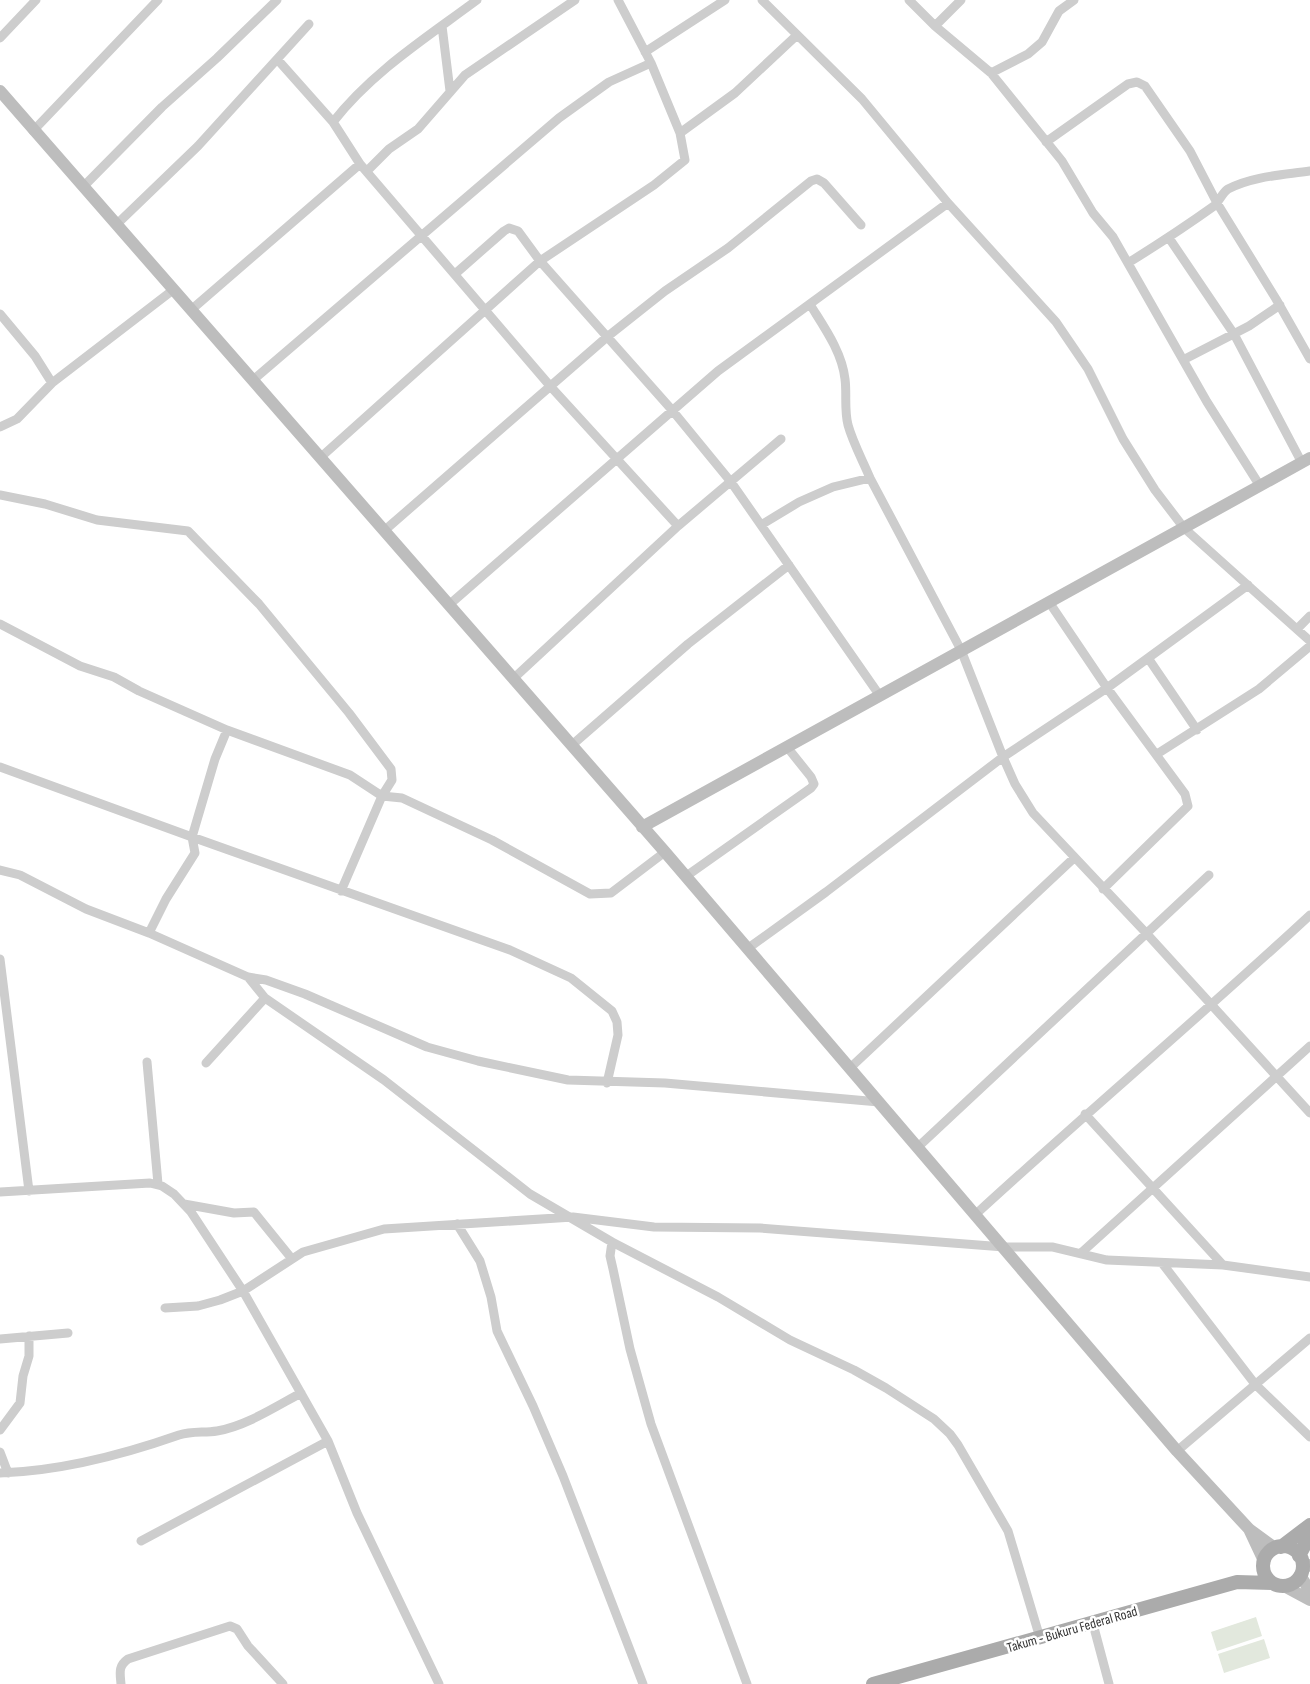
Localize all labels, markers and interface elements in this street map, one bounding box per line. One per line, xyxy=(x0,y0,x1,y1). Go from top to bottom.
street label: Takum - Bukuru Federal Road xyxy=(1005,1603,1139,1656)

